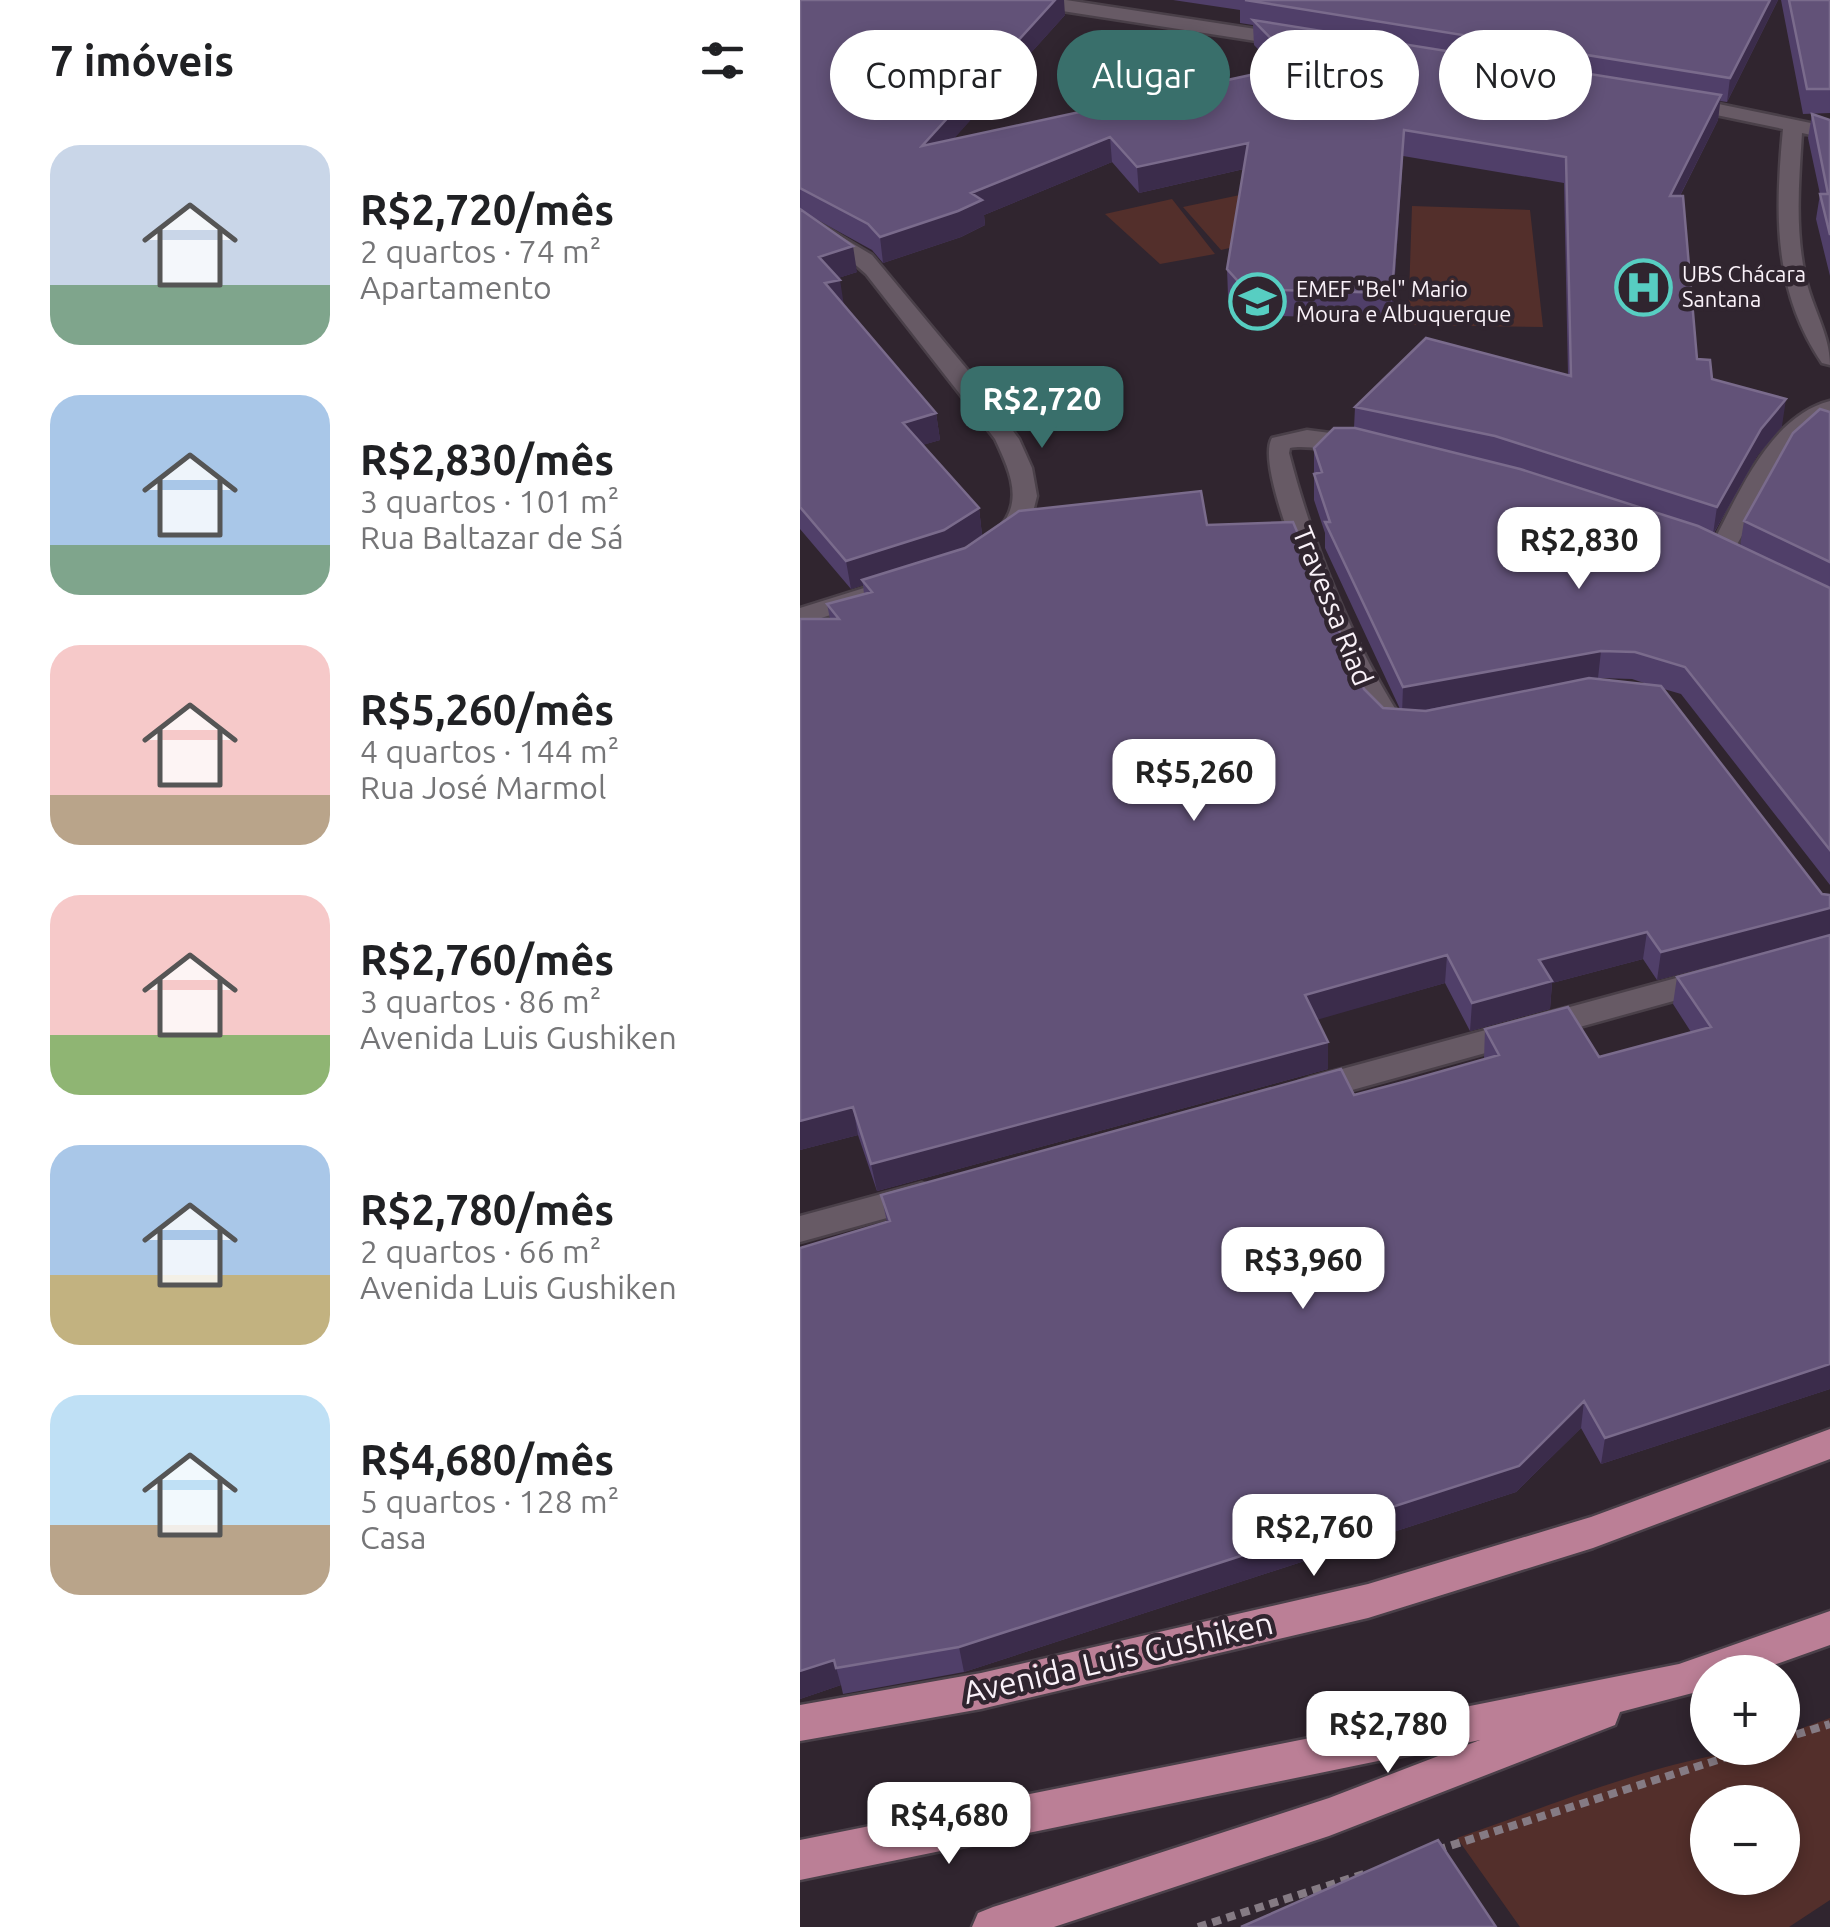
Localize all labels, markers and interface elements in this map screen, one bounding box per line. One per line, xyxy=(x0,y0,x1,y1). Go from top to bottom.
chip: Comprar xyxy=(830,30,1037,120)
chip: Alugar xyxy=(1057,30,1230,120)
chip: Filtros xyxy=(1250,30,1419,120)
chip: Novo xyxy=(1439,30,1592,120)
icon: filters xyxy=(695,33,750,88)
text: 7 imóveis xyxy=(50,37,234,84)
icon: home xyxy=(130,185,250,305)
text: R$2,720/mês xyxy=(360,186,614,233)
text: 2 quartos · 74 m² xyxy=(360,233,601,269)
hospital icon: UBS Chácara Santana xyxy=(1613,257,1673,317)
place label: UBS Chácara Santana xyxy=(1682,261,1806,311)
text: Apartamento xyxy=(360,269,552,305)
school or university icon: EMEF "Bel" Mario Moura e Albuquerque xyxy=(1227,272,1287,332)
place label: EMEF "Bel" Mario Moura e Albuquerque xyxy=(1296,276,1511,326)
pin: R$2,720 xyxy=(950,366,1134,451)
text: R$2,720 xyxy=(982,380,1102,416)
icon: home xyxy=(130,435,250,555)
text: R$2,830/mês xyxy=(360,436,614,483)
text: 3 quartos · 101 m² xyxy=(360,483,619,519)
pin: R$2,830 xyxy=(1487,507,1671,592)
text: Rua Baltazar de Sá xyxy=(360,519,624,555)
text: R$2,830 xyxy=(1519,521,1639,557)
street label: Travessa Riad xyxy=(1287,522,1379,690)
icon: home xyxy=(130,685,250,805)
text: R$5,260/mês xyxy=(360,686,614,733)
text: 4 quartos · 144 m² xyxy=(360,733,619,769)
pin: R$5,260 xyxy=(1102,739,1286,824)
text: R$5,260 xyxy=(1134,753,1254,789)
text: Rua José Marmol xyxy=(360,769,606,805)
icon: home xyxy=(130,935,250,1055)
text: R$2,760/mês xyxy=(360,936,614,983)
text: 3 quartos · 86 m² xyxy=(360,983,601,1019)
text: Avenida Luis Gushiken xyxy=(360,1019,677,1055)
icon: home xyxy=(130,1185,250,1305)
text: R$2,780/mês xyxy=(360,1186,614,1233)
pin: R$3,960 xyxy=(1211,1227,1395,1312)
text: 2 quartos · 66 m² xyxy=(360,1233,601,1269)
text: R$3,960 xyxy=(1243,1241,1363,1277)
text: Avenida Luis Gushiken xyxy=(360,1269,677,1305)
icon: home xyxy=(130,1435,250,1555)
text: R$4,680/mês xyxy=(360,1436,614,1483)
text: 5 quartos · 128 m² xyxy=(360,1483,619,1519)
pin: R$2,760 xyxy=(1222,1494,1406,1579)
text: R$2,760 xyxy=(1254,1508,1374,1544)
text: Casa xyxy=(360,1519,426,1555)
street label: Avenida Luis Gushiken xyxy=(959,1604,1276,1710)
map controls xyxy=(1690,1655,1800,1895)
button: + xyxy=(1690,1655,1800,1765)
pin: R$2,780 xyxy=(1296,1691,1480,1776)
text: R$2,780 xyxy=(1328,1705,1448,1741)
pin: R$4,680 xyxy=(857,1782,1041,1867)
button: − xyxy=(1690,1785,1800,1895)
text: R$4,680 xyxy=(889,1796,1009,1832)

